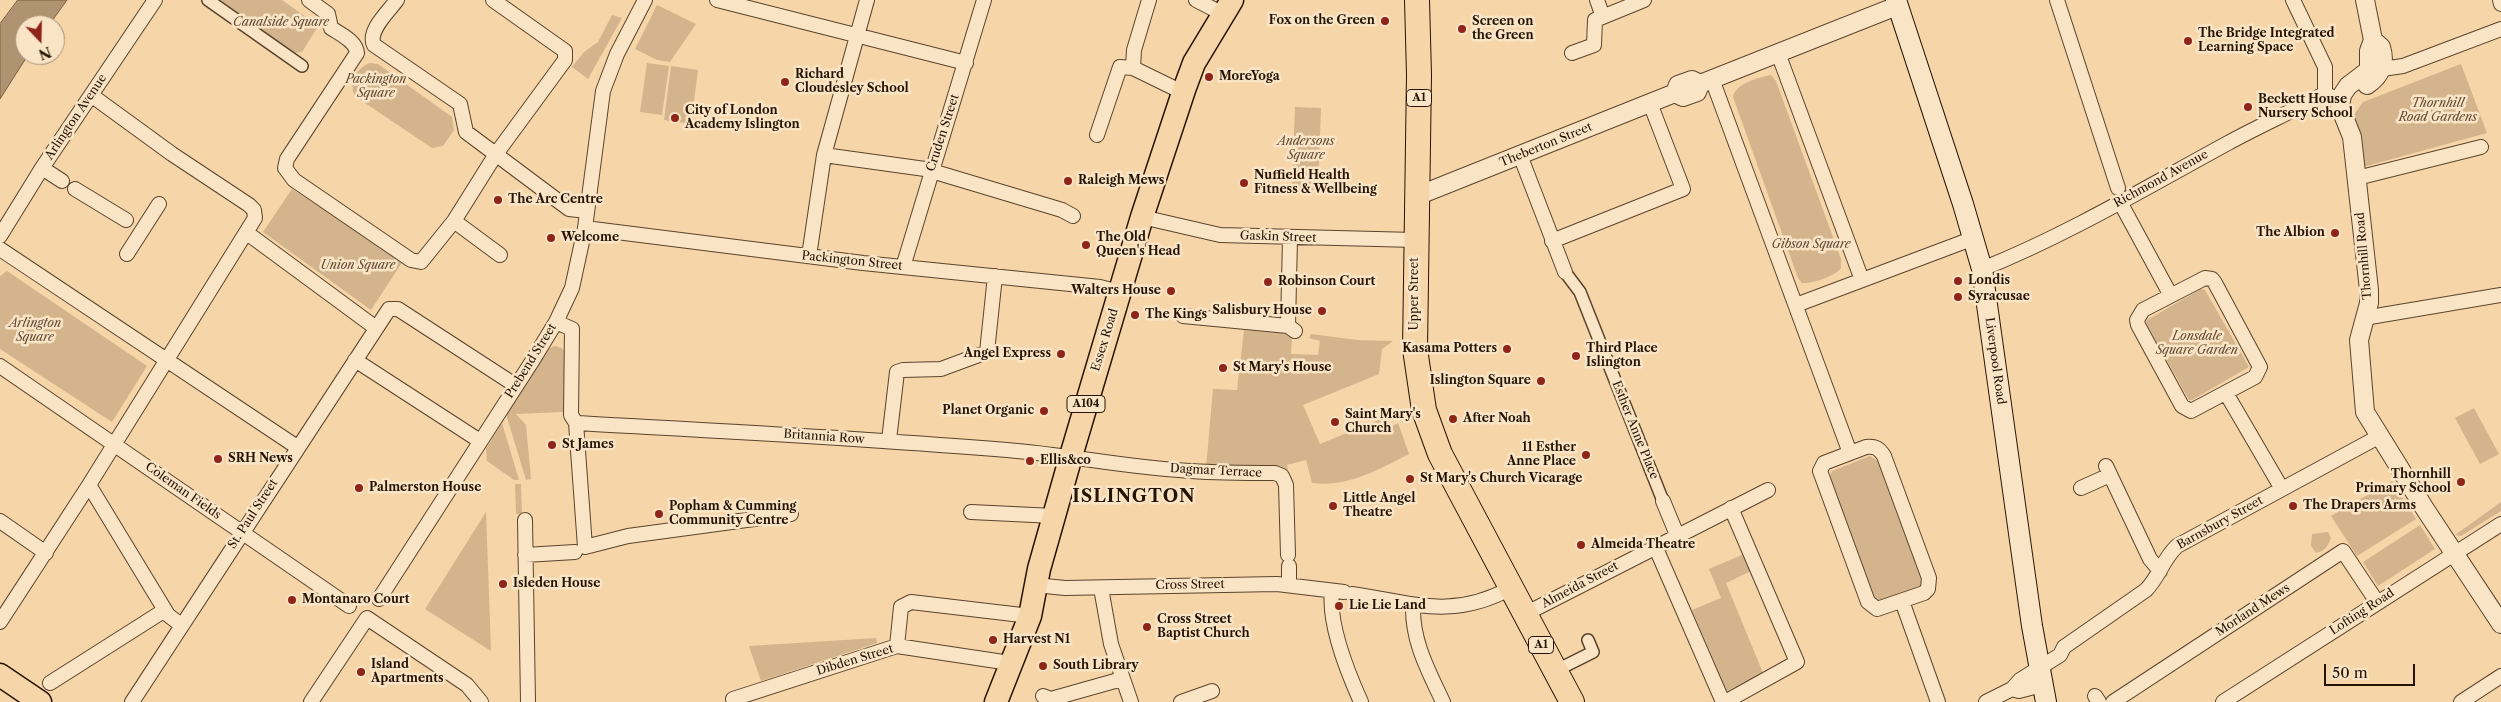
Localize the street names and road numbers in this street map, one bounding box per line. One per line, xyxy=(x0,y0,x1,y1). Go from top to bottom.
street label: Arlington Avenue xyxy=(42,72,110,162)
road number: A1 xyxy=(1406,90,1432,106)
street label: Cruden Street xyxy=(924,93,962,173)
street label: Theberton Street xyxy=(1498,120,1594,170)
street label: Richmond Avenue xyxy=(2111,147,2211,211)
street label: Thornhill Road xyxy=(2353,212,2375,300)
street label: Gaskin Street xyxy=(1240,228,1316,246)
street label: Packington Street xyxy=(801,249,903,273)
street label: Upper Street xyxy=(1408,258,1422,330)
street label: Essex Road xyxy=(1089,307,1121,373)
street label: Liverpool Road xyxy=(1982,316,2008,406)
street label: Prebend Street xyxy=(502,321,560,401)
street label: Esther Anne Place xyxy=(1609,379,1661,481)
road number: A104 xyxy=(1067,396,1105,412)
street label: Britannia Row xyxy=(783,427,865,447)
street label: Coleman Fields xyxy=(142,459,224,523)
street label: Dagmar Terrace xyxy=(1170,461,1262,481)
street label: St. Paul Street xyxy=(225,477,281,551)
street label: Barnsbury Street xyxy=(2174,493,2266,553)
street label: Almeida Street xyxy=(1539,559,1621,611)
street label: Cross Street xyxy=(1155,577,1225,593)
street label: Morland Mews xyxy=(2213,581,2293,639)
street label: Lofting Road xyxy=(2327,586,2397,638)
road number: A1 xyxy=(1528,636,1554,654)
street label: Dibden Street xyxy=(815,642,895,678)

